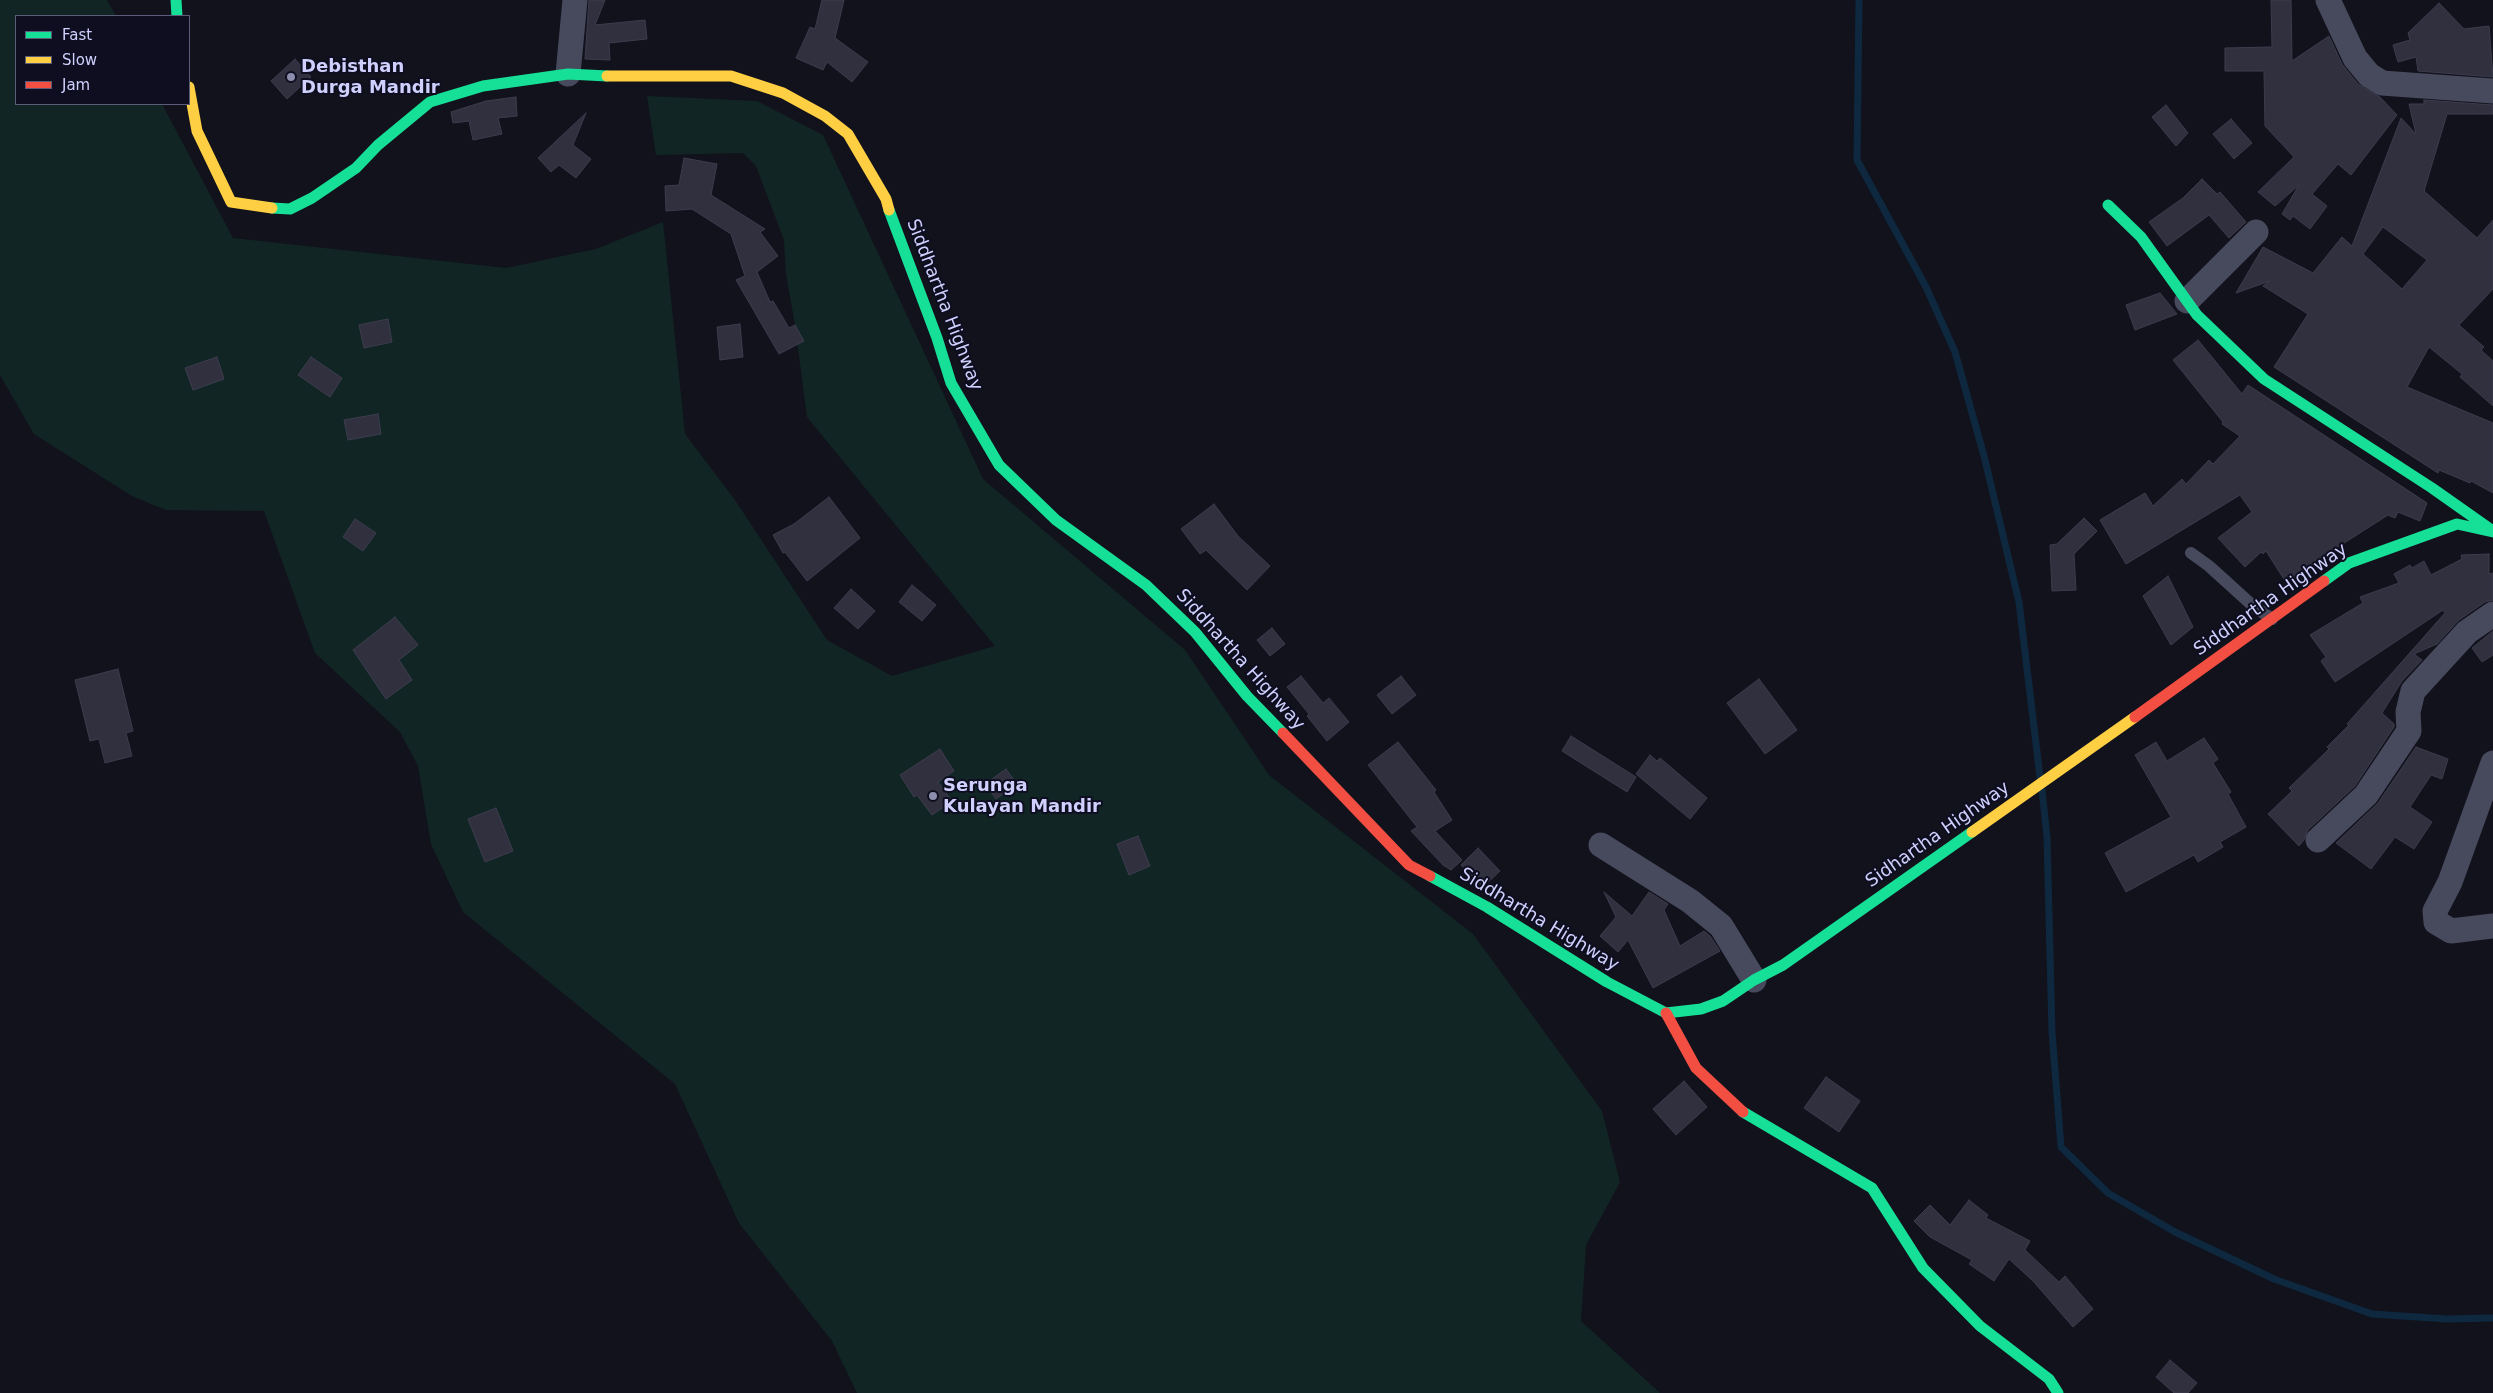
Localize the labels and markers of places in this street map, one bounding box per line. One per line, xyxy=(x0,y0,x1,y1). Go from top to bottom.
place label: Debisthan Durga Mandir xyxy=(301,56,440,98)
marker: Debisthan Durga Mandir xyxy=(285,71,297,83)
place label: Serunga Kulayan Mandir xyxy=(943,775,1101,818)
marker: Serunga Kulayan Mandir xyxy=(927,790,939,802)

